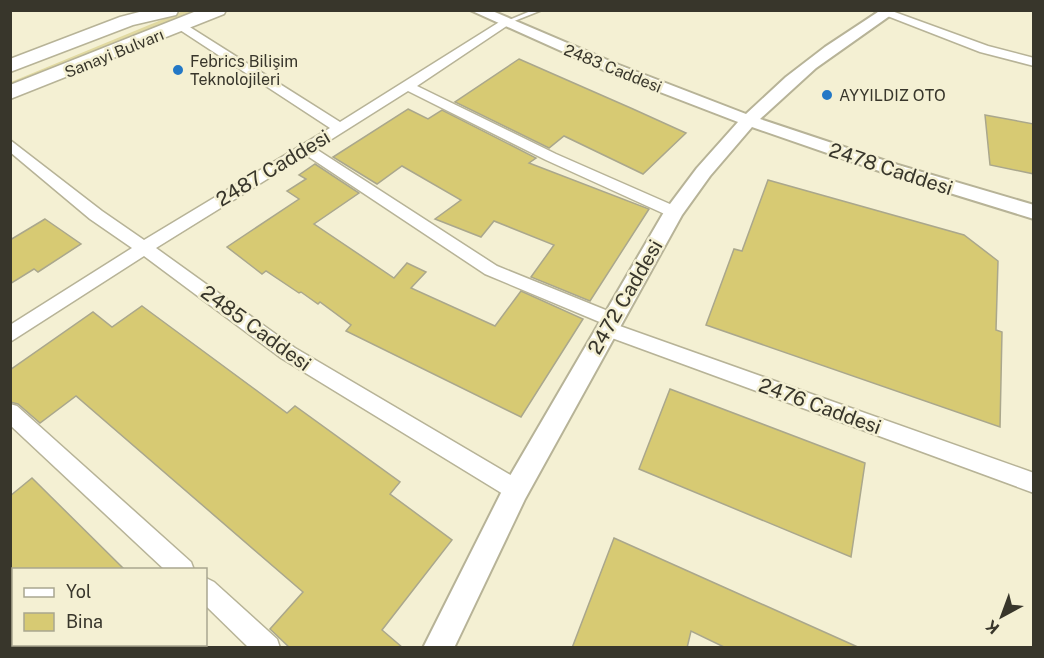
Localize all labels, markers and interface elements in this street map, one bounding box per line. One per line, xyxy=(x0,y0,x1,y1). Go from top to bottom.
street label: Sanayi Bulvarı xyxy=(62,25,167,82)
street label: 2483 Caddesi xyxy=(561,40,664,97)
place label: Febrics Bilişim Teknolojileri xyxy=(190,52,298,89)
marker: Febrics Bilişim Teknolojileri xyxy=(171,63,185,77)
place label: AYYILDIZ OTO xyxy=(839,86,946,105)
marker: AYYILDIZ OTO xyxy=(820,88,834,102)
street label: 2487 Caddesi xyxy=(212,125,334,211)
street label: 2478 Caddesi xyxy=(826,138,956,200)
street label: 2472 Caddesi xyxy=(583,235,667,359)
street label: 2485 Caddesi xyxy=(196,280,316,376)
street label: 2476 Caddesi xyxy=(756,373,884,439)
legend xyxy=(12,568,207,646)
text: Yol xyxy=(66,581,91,602)
north arrow xyxy=(972,586,1032,646)
text: Bina xyxy=(66,611,103,632)
text: K xyxy=(982,616,1003,638)

